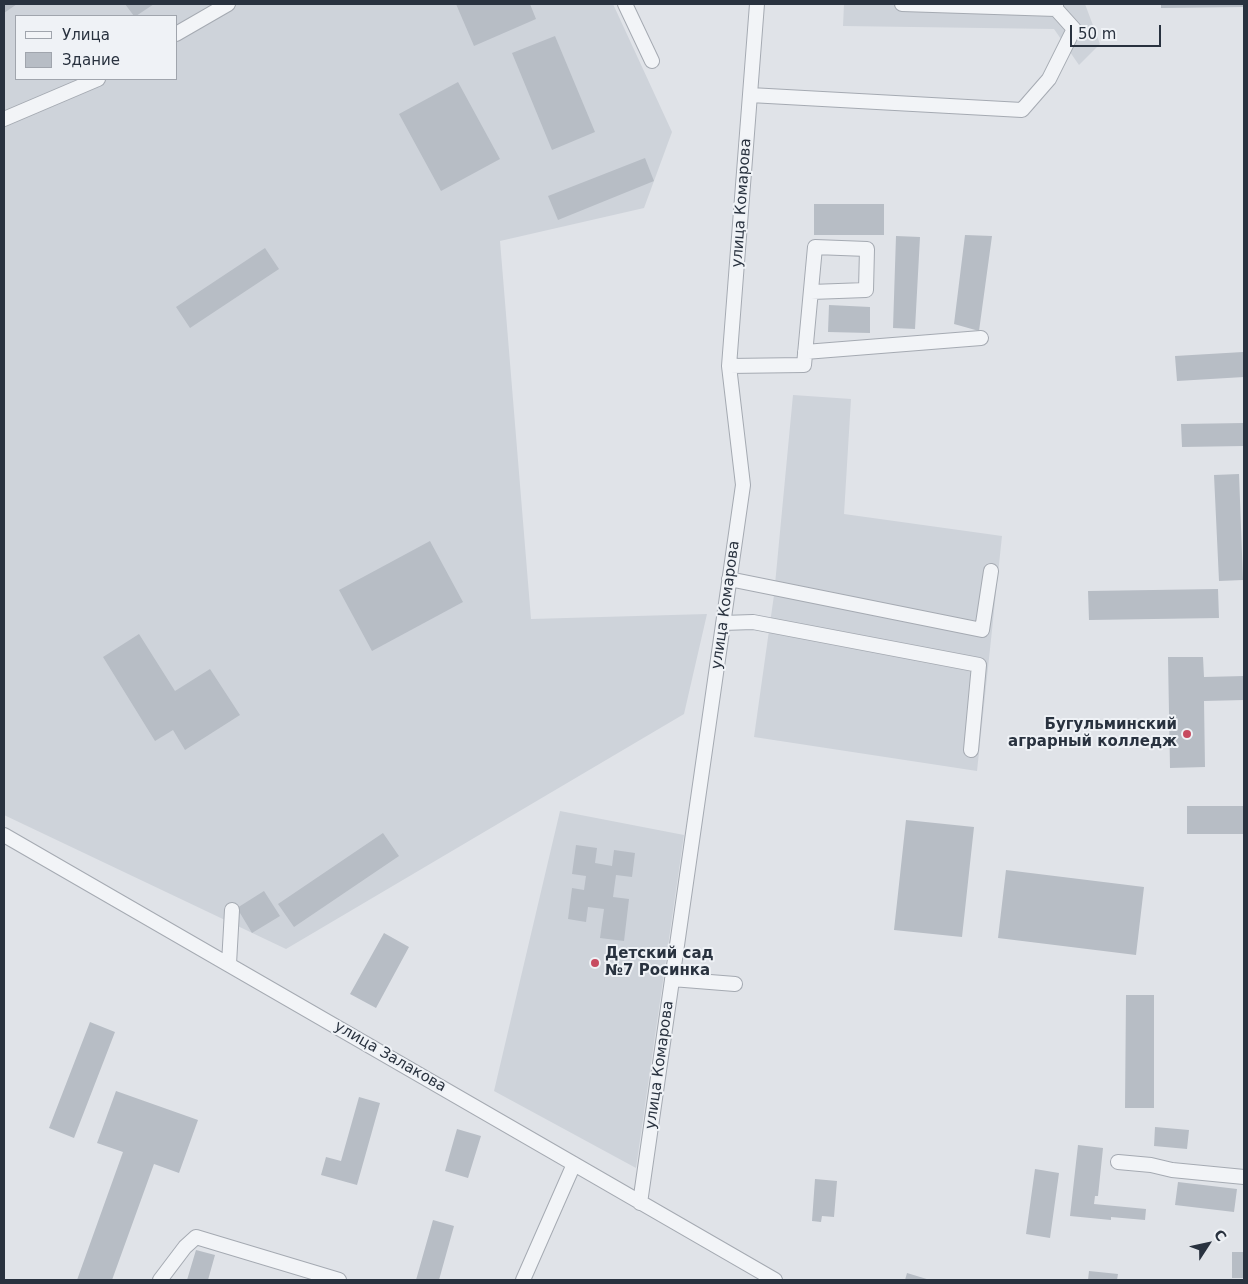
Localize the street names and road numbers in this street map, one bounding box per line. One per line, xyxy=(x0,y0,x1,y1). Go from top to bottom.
street label: улица Комарова xyxy=(729,138,755,268)
street label: улица Комарова xyxy=(708,540,744,670)
street label: улица Комарова xyxy=(642,1000,678,1130)
street label: улица Залакова xyxy=(331,1018,449,1096)

